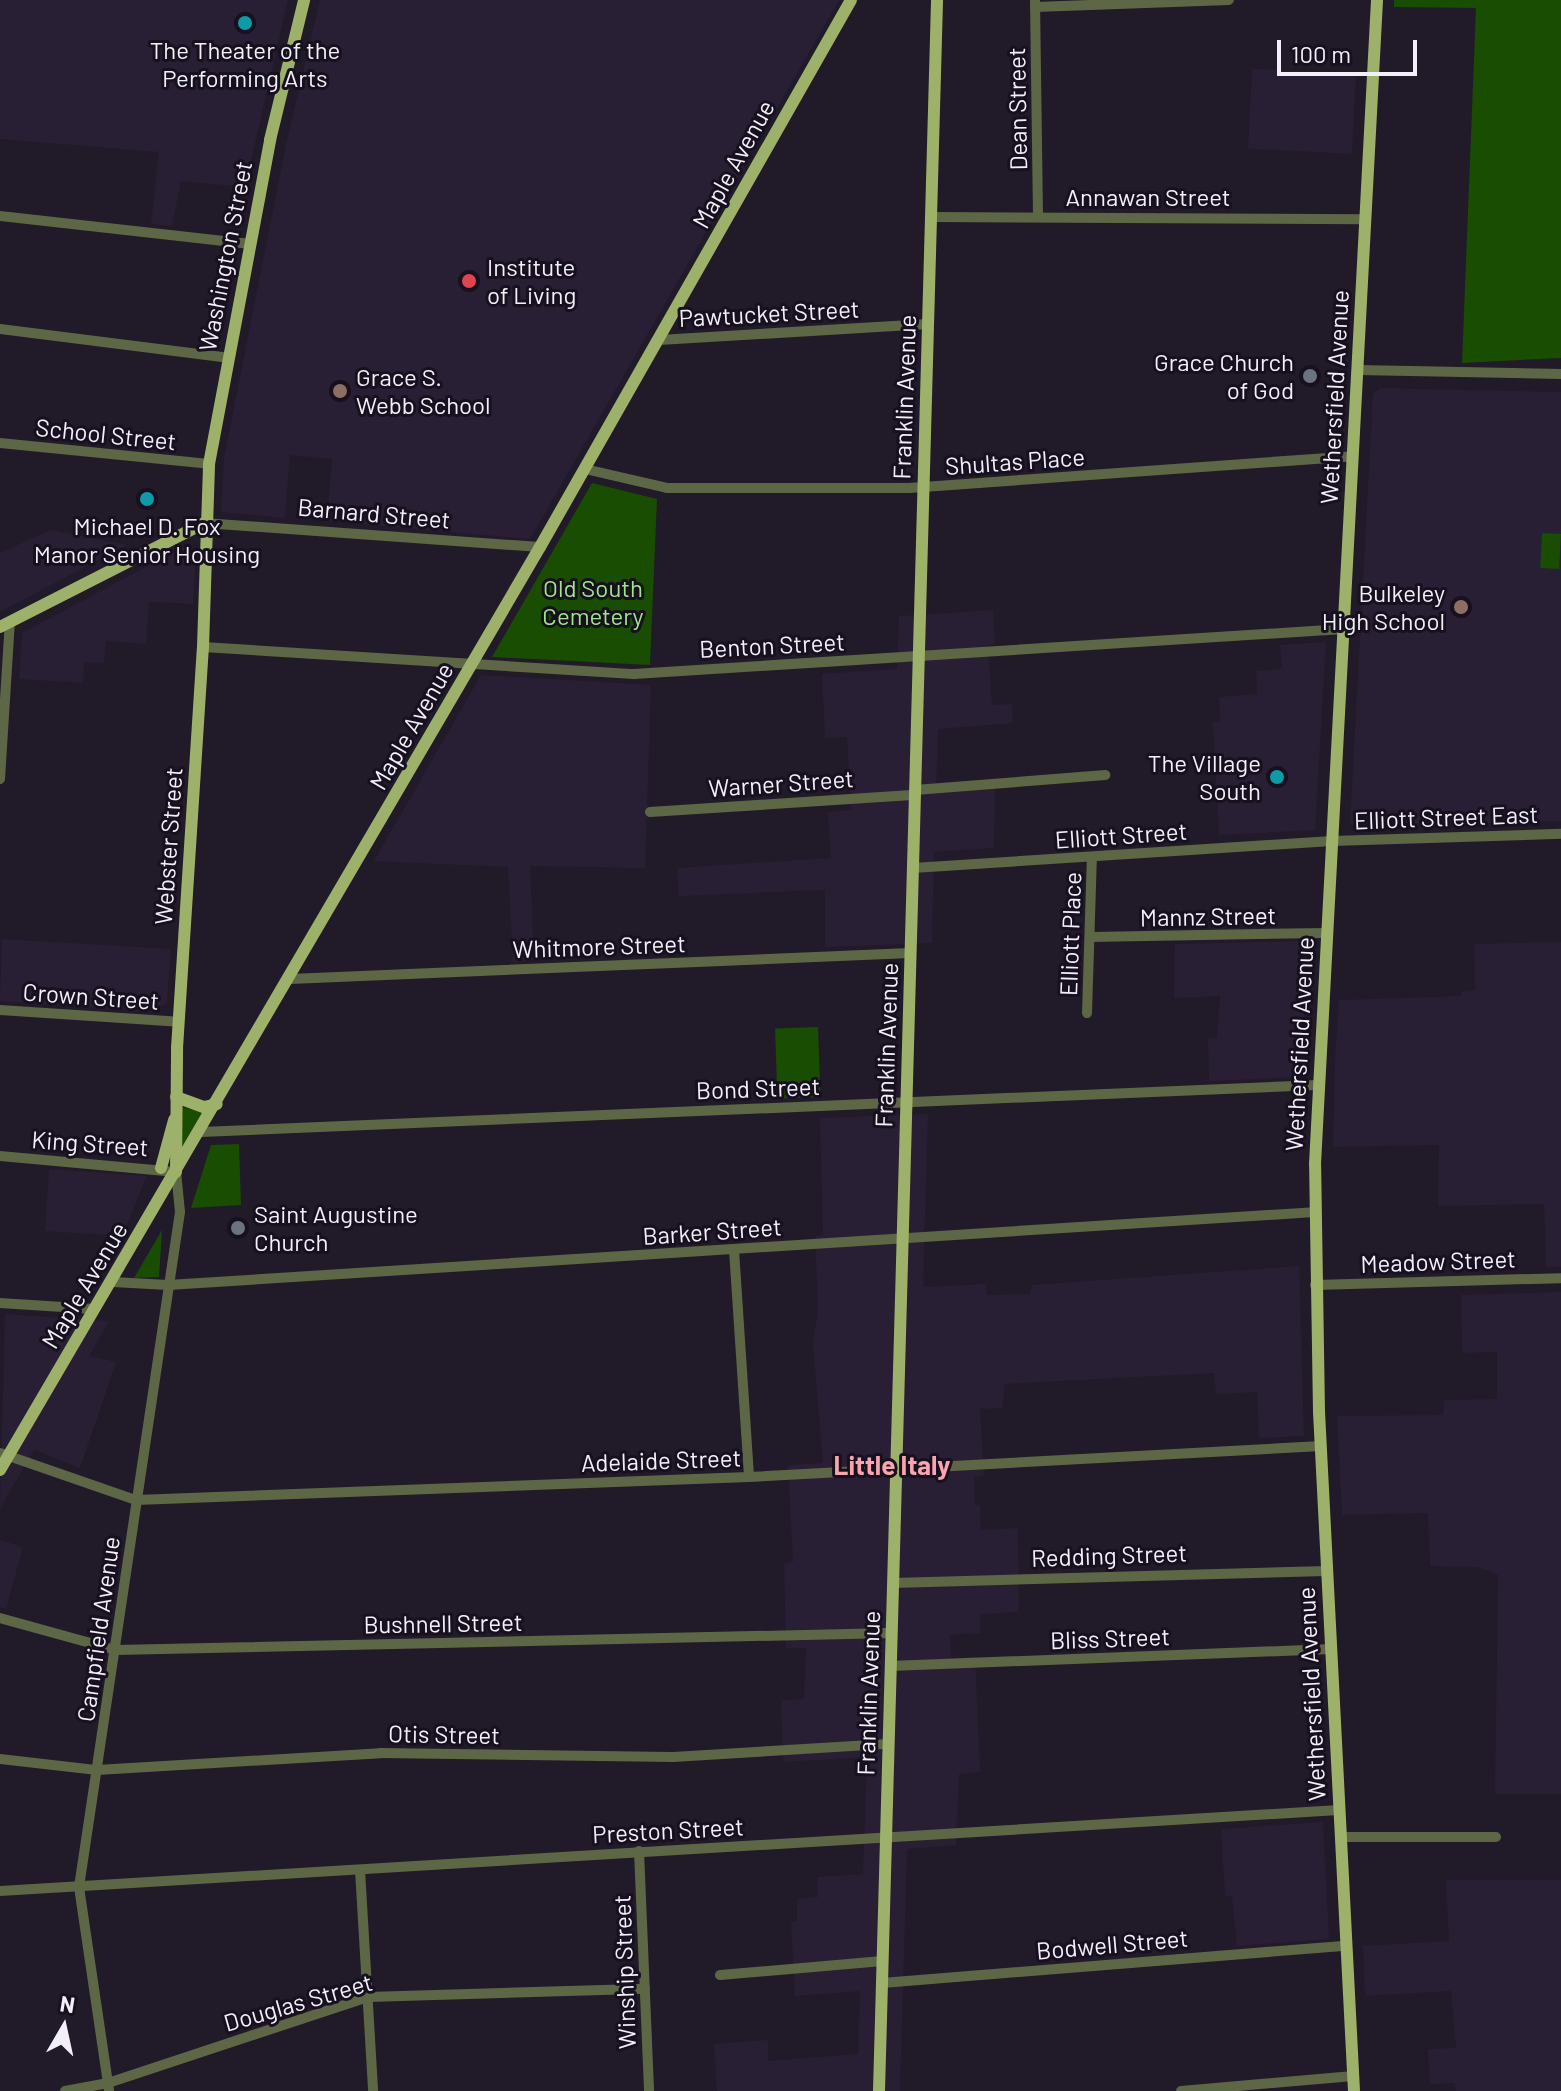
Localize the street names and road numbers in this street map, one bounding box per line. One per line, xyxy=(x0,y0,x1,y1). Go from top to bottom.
street label: Dean Street xyxy=(1002,47,1032,171)
street label: Maple Avenue xyxy=(686,95,780,233)
street label: Washington Street xyxy=(192,158,258,354)
street label: Annawan Street xyxy=(1065,183,1231,211)
street label: Wethersfield Avenue xyxy=(1314,289,1354,505)
street label: Pawtucket Street xyxy=(678,294,860,332)
street label: Franklin Avenue xyxy=(887,314,921,480)
street label: School Street xyxy=(34,412,178,456)
street label: Shultas Place xyxy=(944,442,1086,480)
street label: Barnard Street xyxy=(296,492,452,534)
street label: Benton Street xyxy=(699,627,845,663)
street label: Maple Avenue xyxy=(363,657,459,795)
street label: Warner Street xyxy=(707,764,855,802)
street label: Webster Street xyxy=(148,766,188,926)
street label: Elliott Street East xyxy=(1353,799,1539,835)
street label: Elliott Street xyxy=(1054,816,1188,854)
street label: Elliott Place xyxy=(1053,871,1087,997)
street label: Mannz Street xyxy=(1140,900,1276,932)
street label: Whitmore Street xyxy=(512,929,686,963)
street label: Wethersfield Avenue xyxy=(1279,936,1319,1152)
street label: Franklin Avenue xyxy=(869,962,903,1128)
street label: Crown Street xyxy=(22,977,160,1015)
street label: Bond Street xyxy=(695,1071,821,1105)
street label: King Street xyxy=(31,1125,149,1161)
street label: Barker Street xyxy=(642,1212,782,1250)
street label: Maple Avenue xyxy=(35,1217,133,1353)
street label: Meadow Street xyxy=(1360,1244,1516,1278)
street label: Adelaide Street xyxy=(580,1443,742,1477)
street label: Campfield Avenue xyxy=(71,1534,125,1724)
street label: Redding Street xyxy=(1031,1538,1187,1572)
street label: Wethersfield Avenue xyxy=(1291,1586,1331,1802)
street label: Bushnell Street xyxy=(363,1607,523,1639)
street label: Franklin Avenue xyxy=(851,1610,885,1776)
street label: Bliss Street xyxy=(1050,1622,1170,1654)
street label: Otis Street xyxy=(388,1719,500,1749)
street label: Preston Street xyxy=(592,1812,744,1848)
street label: Winship Street xyxy=(607,1894,641,2050)
street label: Bodwell Street xyxy=(1035,1923,1189,1965)
street label: Douglas Street xyxy=(220,1967,376,2037)

